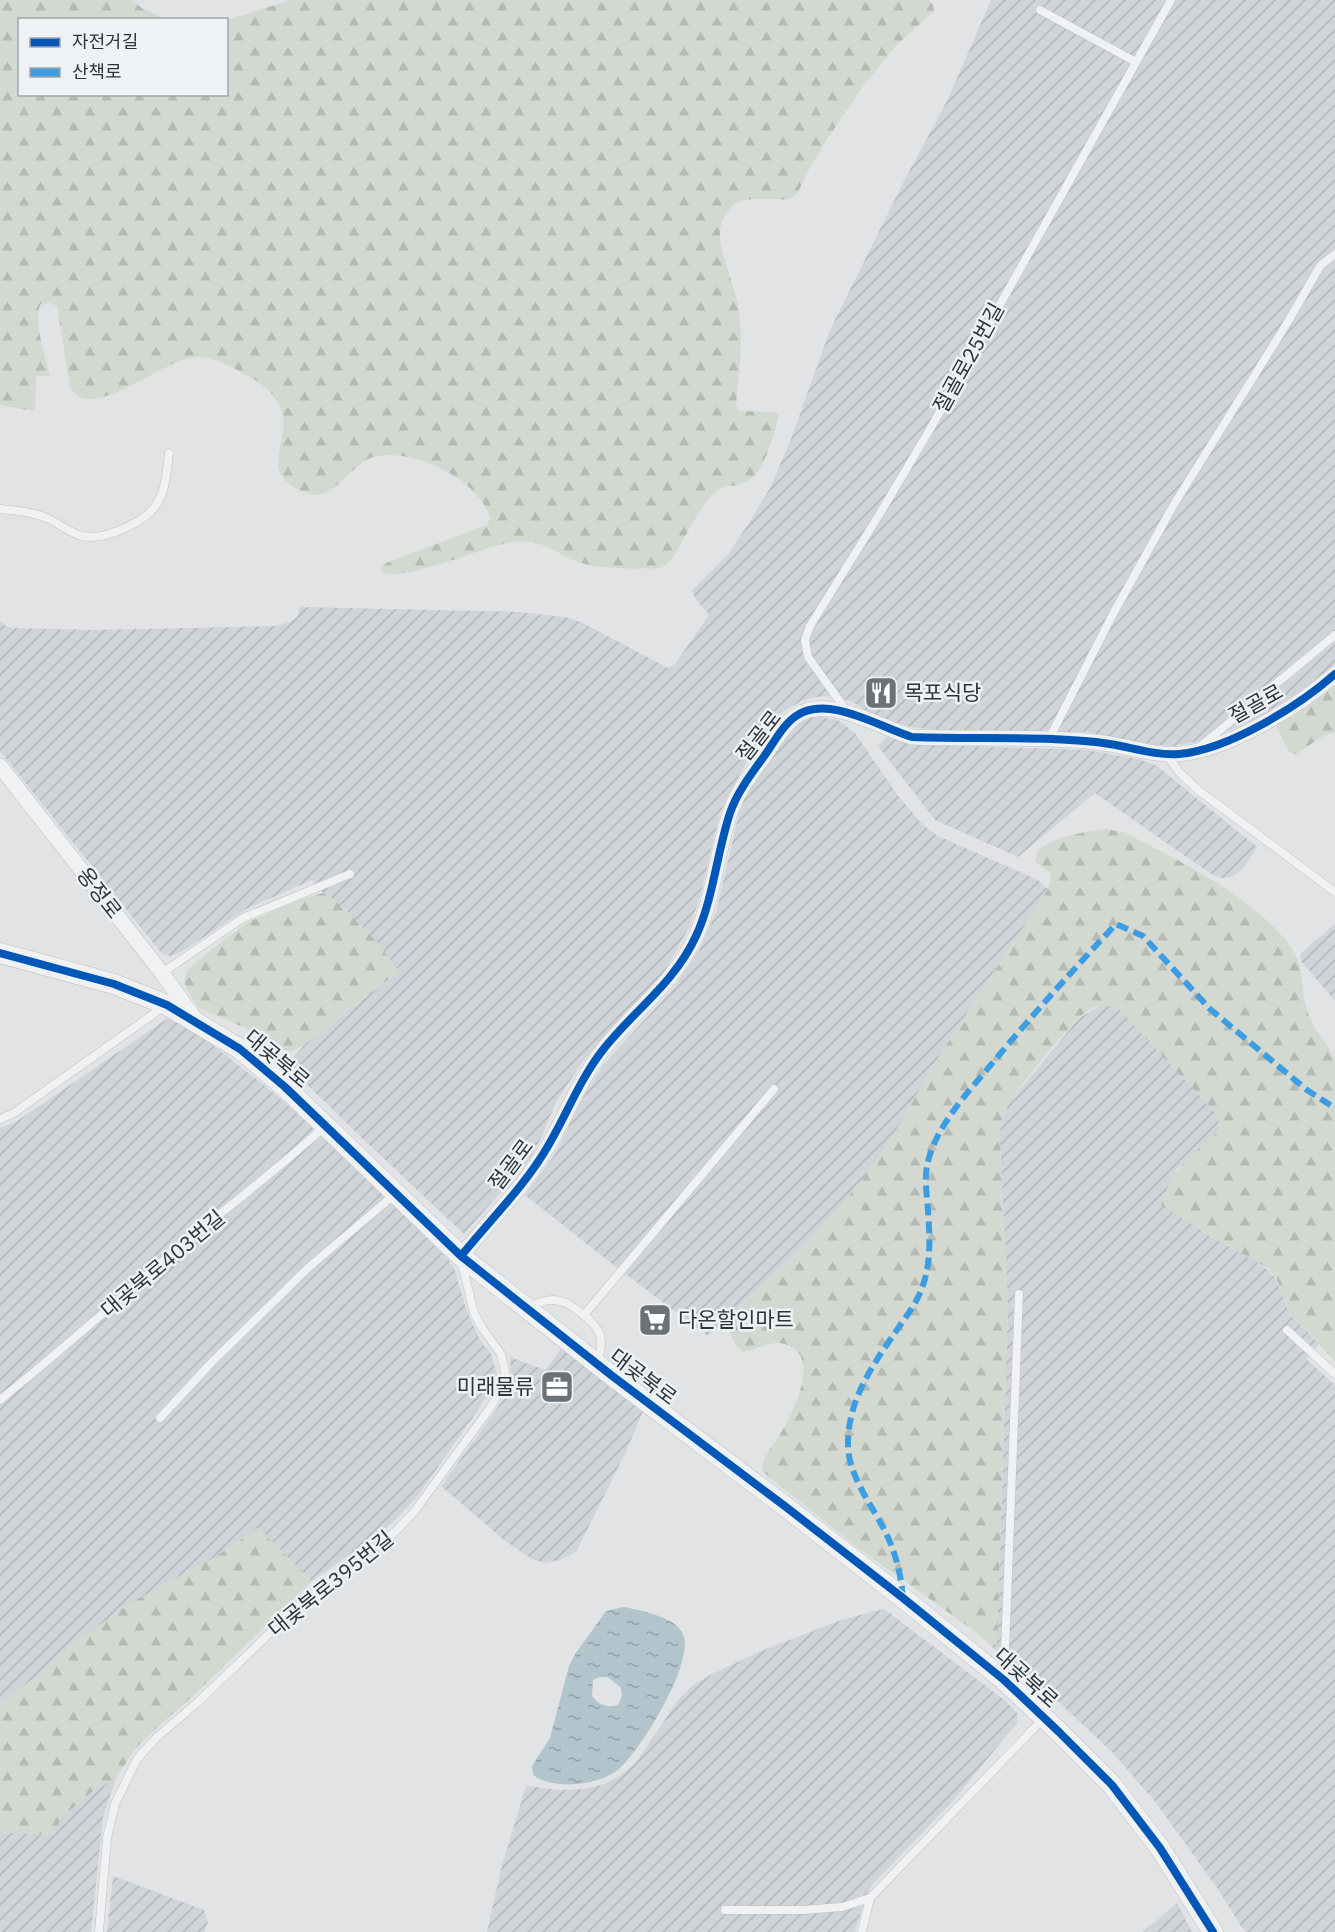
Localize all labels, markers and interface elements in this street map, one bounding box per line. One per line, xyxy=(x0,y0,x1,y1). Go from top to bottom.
legend xyxy=(18,18,228,96)
text: 자전거길 xyxy=(72,30,138,53)
text: 산책로 xyxy=(72,60,122,83)
street label: 절골로25번길 xyxy=(926,297,1010,418)
restaurant icon: 목포식당 xyxy=(863,675,899,711)
street label: 절골로 xyxy=(1223,677,1288,729)
place label: 목포식당 xyxy=(904,678,981,706)
street label: 절골로 xyxy=(729,704,787,767)
street label: 옹정로 xyxy=(71,861,129,924)
street label: 대곶북로 xyxy=(239,1023,316,1094)
street label: 절골로 xyxy=(482,1133,539,1196)
street label: 대곶북로403번길 xyxy=(94,1203,230,1323)
supermarket icon: 다온할인마트 xyxy=(637,1302,673,1338)
place label: 다온할인마트 xyxy=(678,1305,794,1333)
street label: 대곶북로 xyxy=(604,1342,683,1411)
office icon: 미래물류 xyxy=(539,1369,575,1405)
place label: 미래물류 xyxy=(457,1372,534,1400)
street label: 대곶북로395번길 xyxy=(262,1524,399,1642)
street label: 대곶북로 xyxy=(989,1641,1065,1714)

